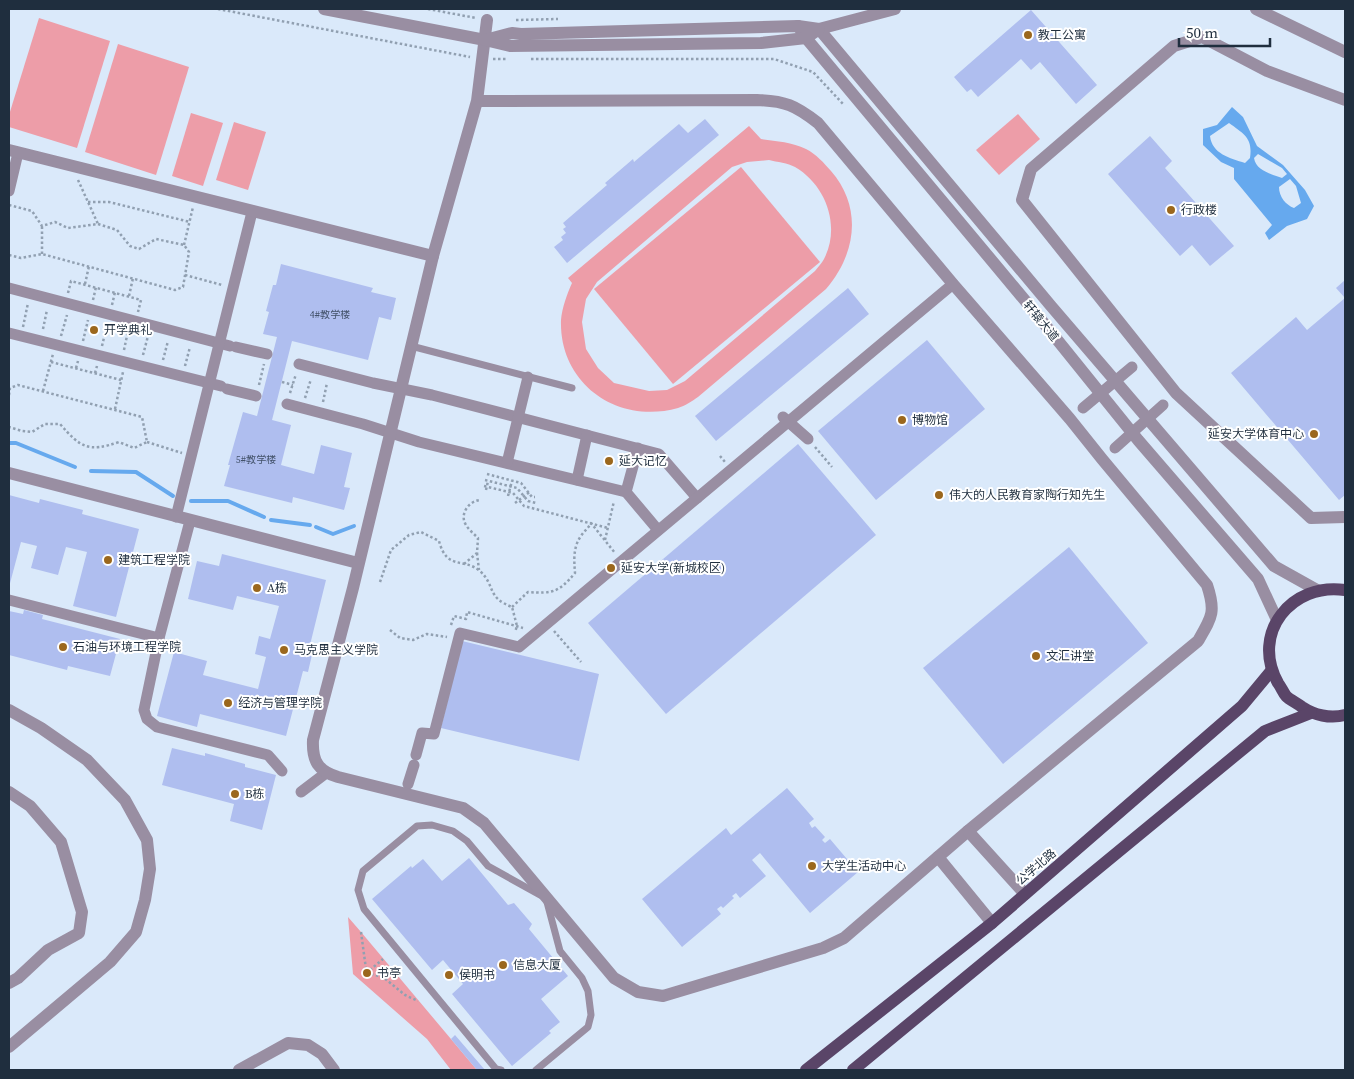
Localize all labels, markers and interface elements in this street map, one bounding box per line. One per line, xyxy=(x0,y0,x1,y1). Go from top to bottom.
scale bar xyxy=(1179,15,1270,47)
text: 50 m xyxy=(1186,22,1218,43)
place label: 教工公寓 xyxy=(1038,27,1086,43)
marker: 教工公寓 xyxy=(1022,29,1034,41)
place label: 行政楼 xyxy=(1181,202,1217,218)
marker: 行政楼 xyxy=(1165,204,1177,216)
street label: 轩辕大道 xyxy=(1020,297,1062,345)
house number: 4#教学楼 xyxy=(310,308,350,321)
place label: 开学典礼 xyxy=(104,322,152,338)
marker: 开学典礼 xyxy=(88,324,100,336)
place label: 博物馆 xyxy=(912,412,948,428)
marker: 博物馆 xyxy=(896,414,908,426)
place label: 延安大学体育中心 xyxy=(1208,426,1304,442)
marker: 延安大学体育中心 xyxy=(1308,428,1320,440)
house number: 5#教学楼 xyxy=(236,453,276,466)
place label: 延大记忆 xyxy=(619,453,667,469)
marker: 延大记忆 xyxy=(603,455,615,467)
place label: 伟大的人民教育家陶行知先生 xyxy=(949,487,1105,503)
marker: 伟大的人民教育家陶行知先生 xyxy=(933,489,945,501)
place label: 建筑工程学院 xyxy=(118,552,190,568)
marker: 建筑工程学院 xyxy=(102,554,114,566)
place label: 延安大学(新城校区) xyxy=(621,560,725,576)
marker: 延安大学(新城校区) xyxy=(605,562,617,574)
place label: A栋 xyxy=(267,580,287,596)
marker: A栋 xyxy=(251,582,263,594)
place label: 石油与环境工程学院 xyxy=(73,639,181,655)
marker: 石油与环境工程学院 xyxy=(57,641,69,653)
place label: 马克思主义学院 xyxy=(294,642,378,658)
marker: 马克思主义学院 xyxy=(278,644,290,656)
place label: 文汇讲堂 xyxy=(1046,648,1094,664)
marker: 文汇讲堂 xyxy=(1030,650,1042,662)
place label: 经济与管理学院 xyxy=(238,695,322,711)
marker: 经济与管理学院 xyxy=(222,697,234,709)
place label: B栋 xyxy=(245,786,265,802)
marker: B栋 xyxy=(229,788,241,800)
street label: 公学北路 xyxy=(1013,845,1059,889)
place label: 大学生活动中心 xyxy=(822,858,906,874)
marker: 大学生活动中心 xyxy=(806,860,818,872)
place label: 信息大厦 xyxy=(513,957,561,973)
marker: 信息大厦 xyxy=(497,959,509,971)
place label: 书亭 xyxy=(377,965,401,981)
marker: 书亭 xyxy=(361,967,373,979)
place label: 侯明书 xyxy=(459,967,495,983)
marker: 侯明书 xyxy=(443,969,455,981)

